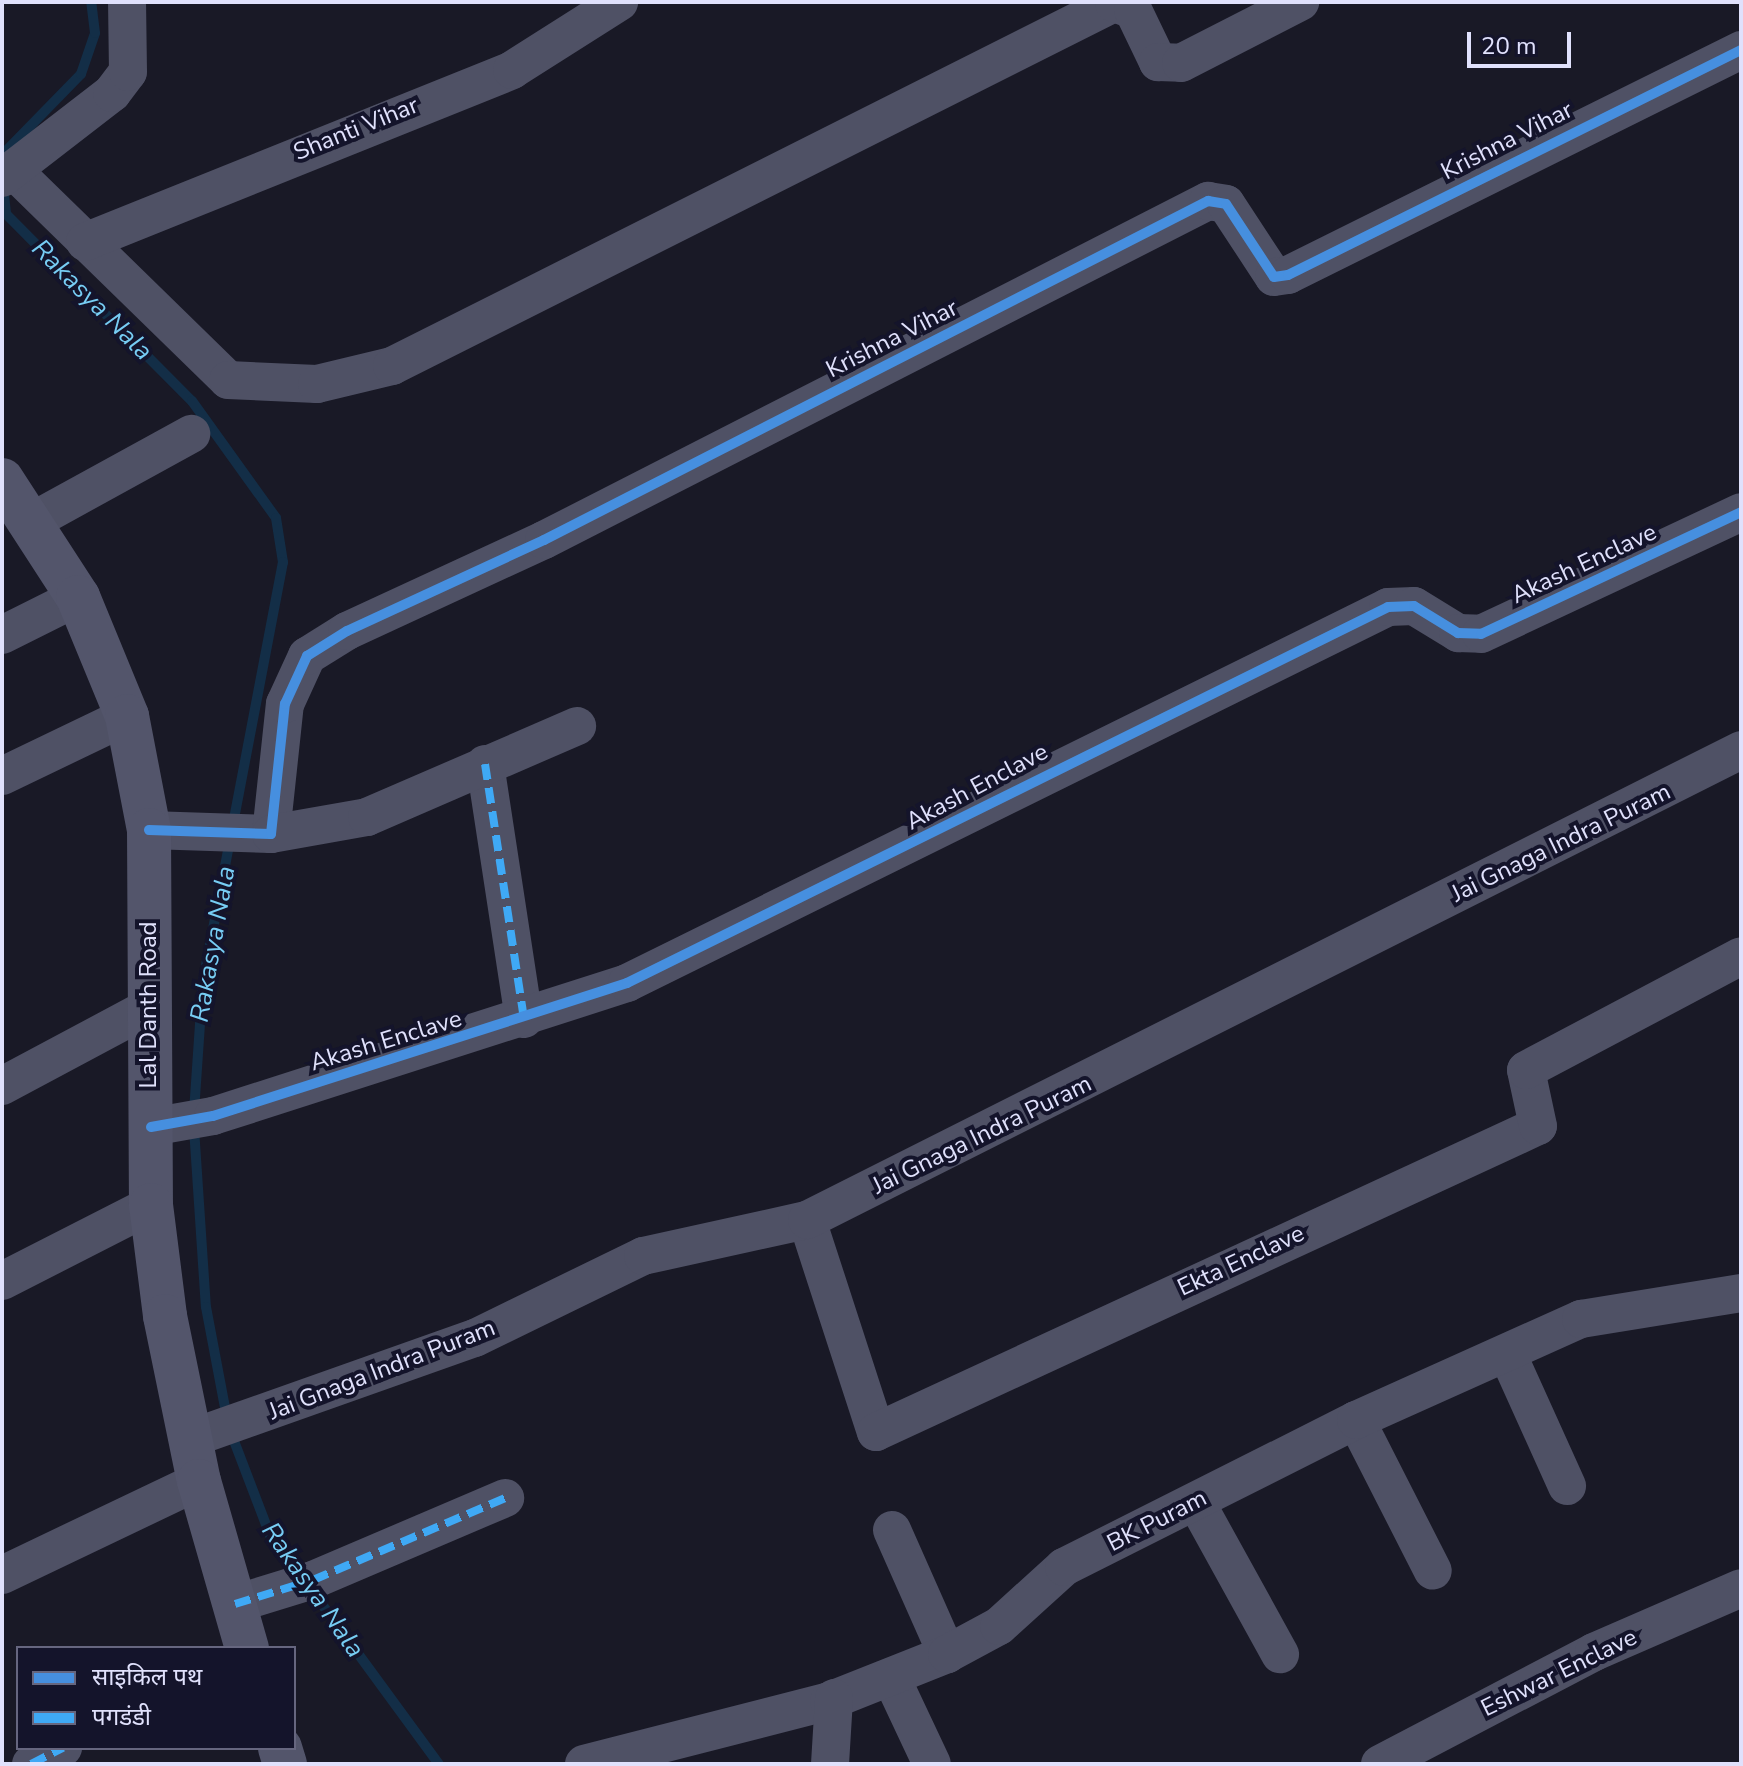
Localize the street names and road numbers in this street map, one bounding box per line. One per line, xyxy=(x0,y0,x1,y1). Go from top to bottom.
street label: Shanti Vihar xyxy=(289,91,423,167)
street label: Krishna Vihar xyxy=(1436,96,1578,186)
street label: Krishna Vihar xyxy=(821,294,963,384)
street label: Akash Enclave xyxy=(1507,518,1661,610)
street label: Akash Enclave xyxy=(901,737,1053,837)
street label: Jai Gnaga Indra Puram xyxy=(1447,777,1675,909)
street label: Lal Danth Road xyxy=(135,921,163,1089)
street label: Akash Enclave xyxy=(307,1004,465,1078)
street label: Jai Gnaga Indra Puram xyxy=(868,1069,1096,1201)
street label: Ekta Enclave xyxy=(1173,1219,1309,1303)
street label: Jai Gnaga Indra Puram xyxy=(265,1313,499,1427)
street label: BK Puram xyxy=(1103,1484,1211,1558)
street label: Eshwar Enclave xyxy=(1476,1623,1642,1723)

